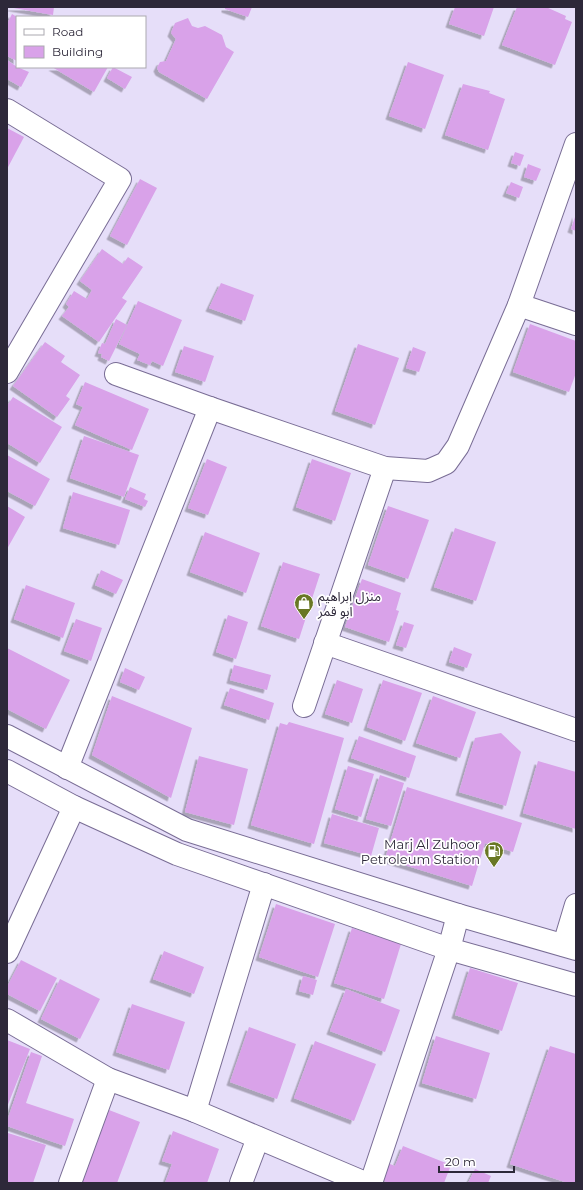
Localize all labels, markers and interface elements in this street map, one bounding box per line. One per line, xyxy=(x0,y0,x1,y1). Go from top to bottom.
legend xyxy=(16,16,146,68)
text: Road xyxy=(52,24,83,39)
text: Building xyxy=(52,44,103,59)
place label: منزل ابراهيم ابو قمر xyxy=(317,588,381,619)
shop icon: منزل ابراهيم ابو قمر xyxy=(293,592,315,620)
place label: Marj Al Zuhoor Petroleum Station xyxy=(361,836,480,867)
fuel station icon: Marj Al Zuhoor Petroleum Station xyxy=(483,840,505,868)
scale bar xyxy=(439,1148,514,1174)
text: 20 m xyxy=(445,1154,476,1169)

